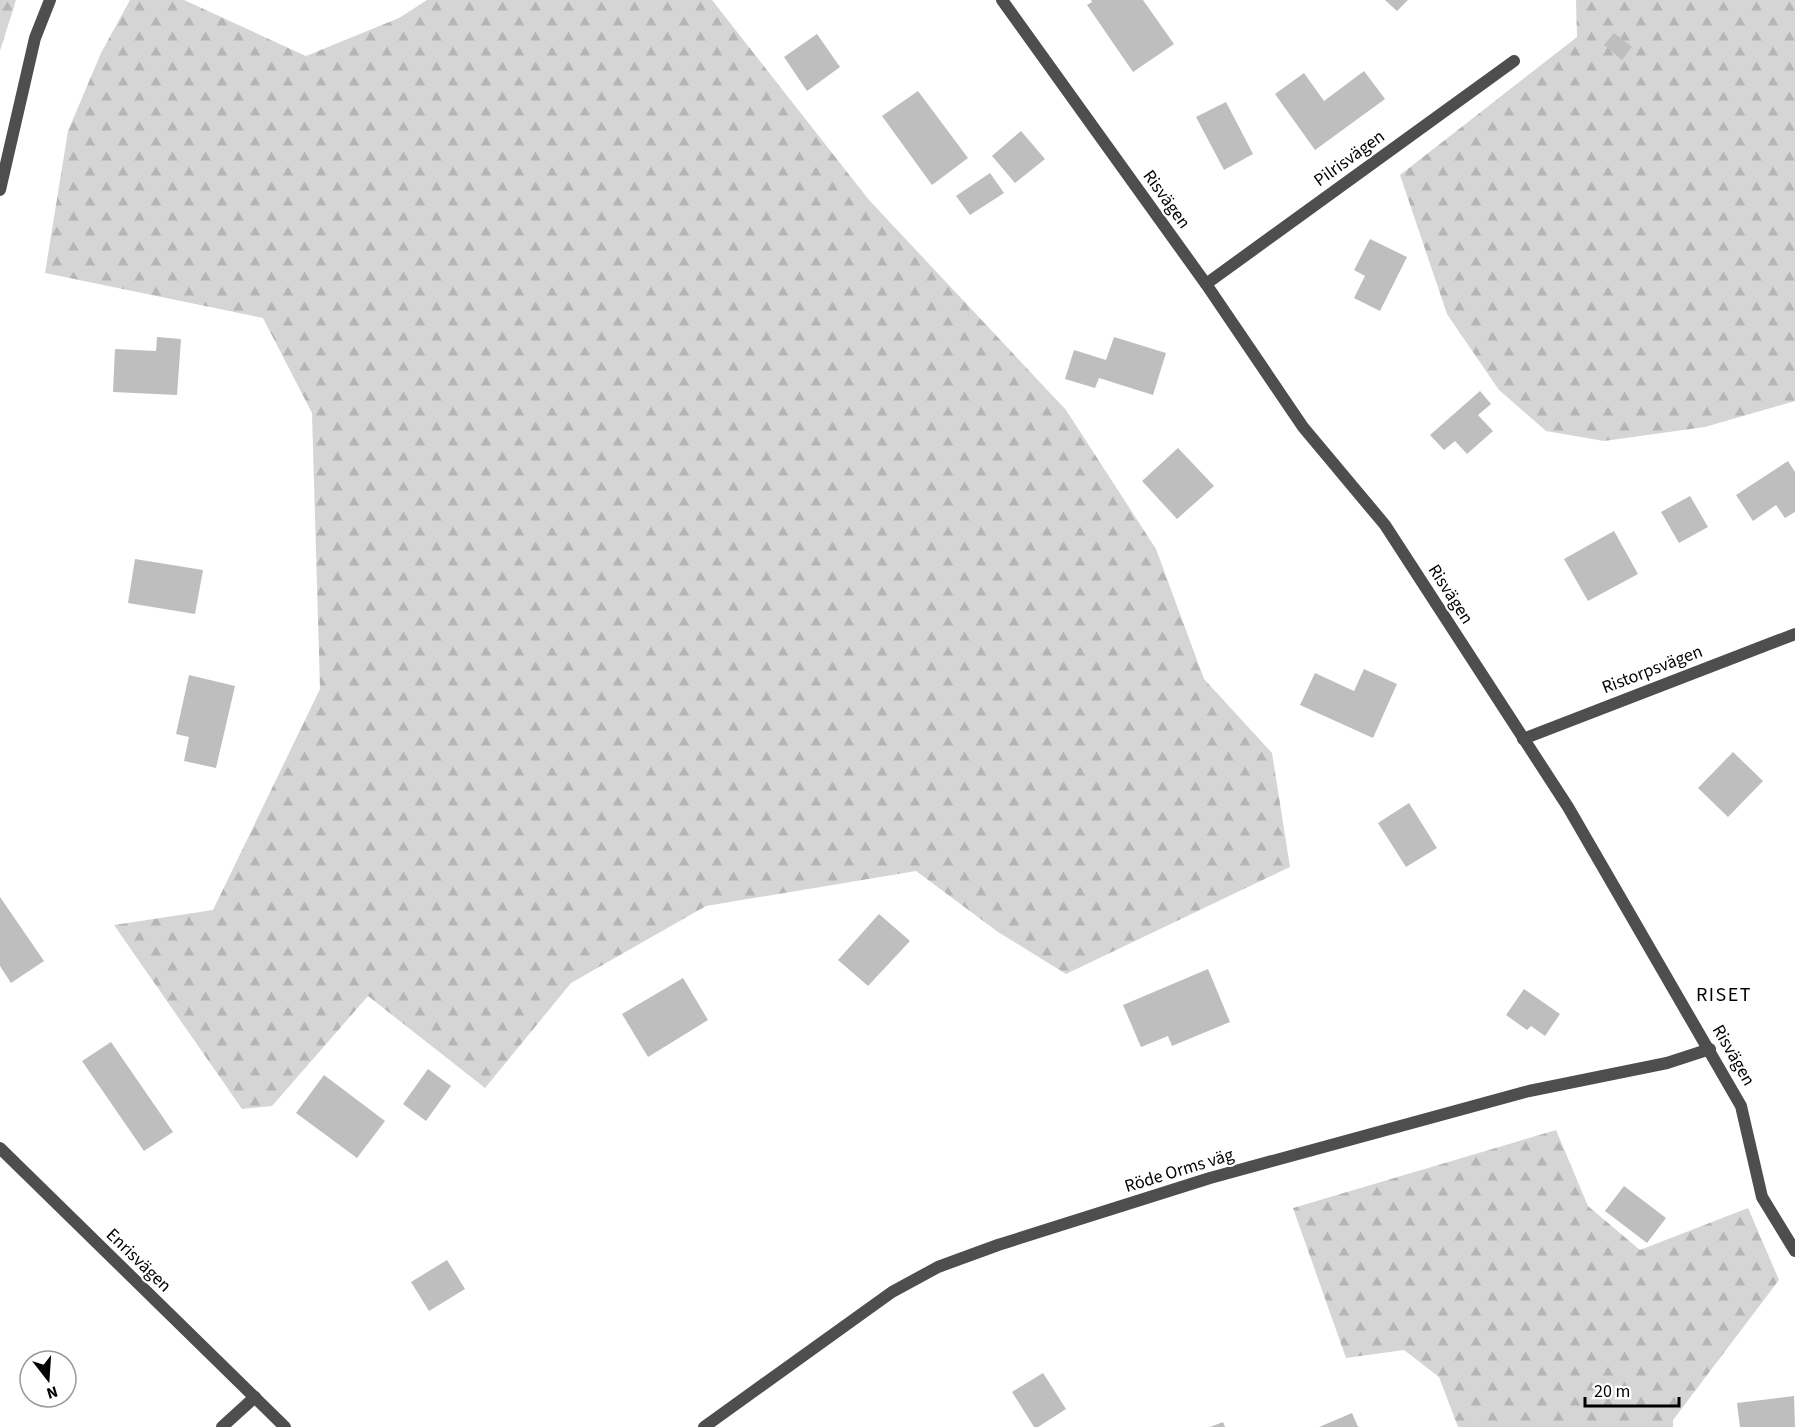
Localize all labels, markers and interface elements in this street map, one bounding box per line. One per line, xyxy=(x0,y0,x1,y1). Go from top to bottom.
street label: Pilrisvägen xyxy=(1309,124,1390,193)
street label: Risvägen xyxy=(1137,165,1196,234)
street label: Risvägen xyxy=(1422,559,1479,629)
street label: Ristorpsvägen xyxy=(1598,639,1706,700)
district label: RISET xyxy=(1696,981,1752,1009)
street label: Risvägen xyxy=(1706,1020,1761,1090)
street label: Röde Orms väg xyxy=(1122,1142,1237,1199)
street label: Enrisvägen xyxy=(100,1223,177,1298)
north arrow xyxy=(18,1349,78,1409)
scale bar xyxy=(1585,1370,1680,1408)
text: 20 m xyxy=(1594,1379,1630,1404)
text: N xyxy=(44,1380,60,1404)

